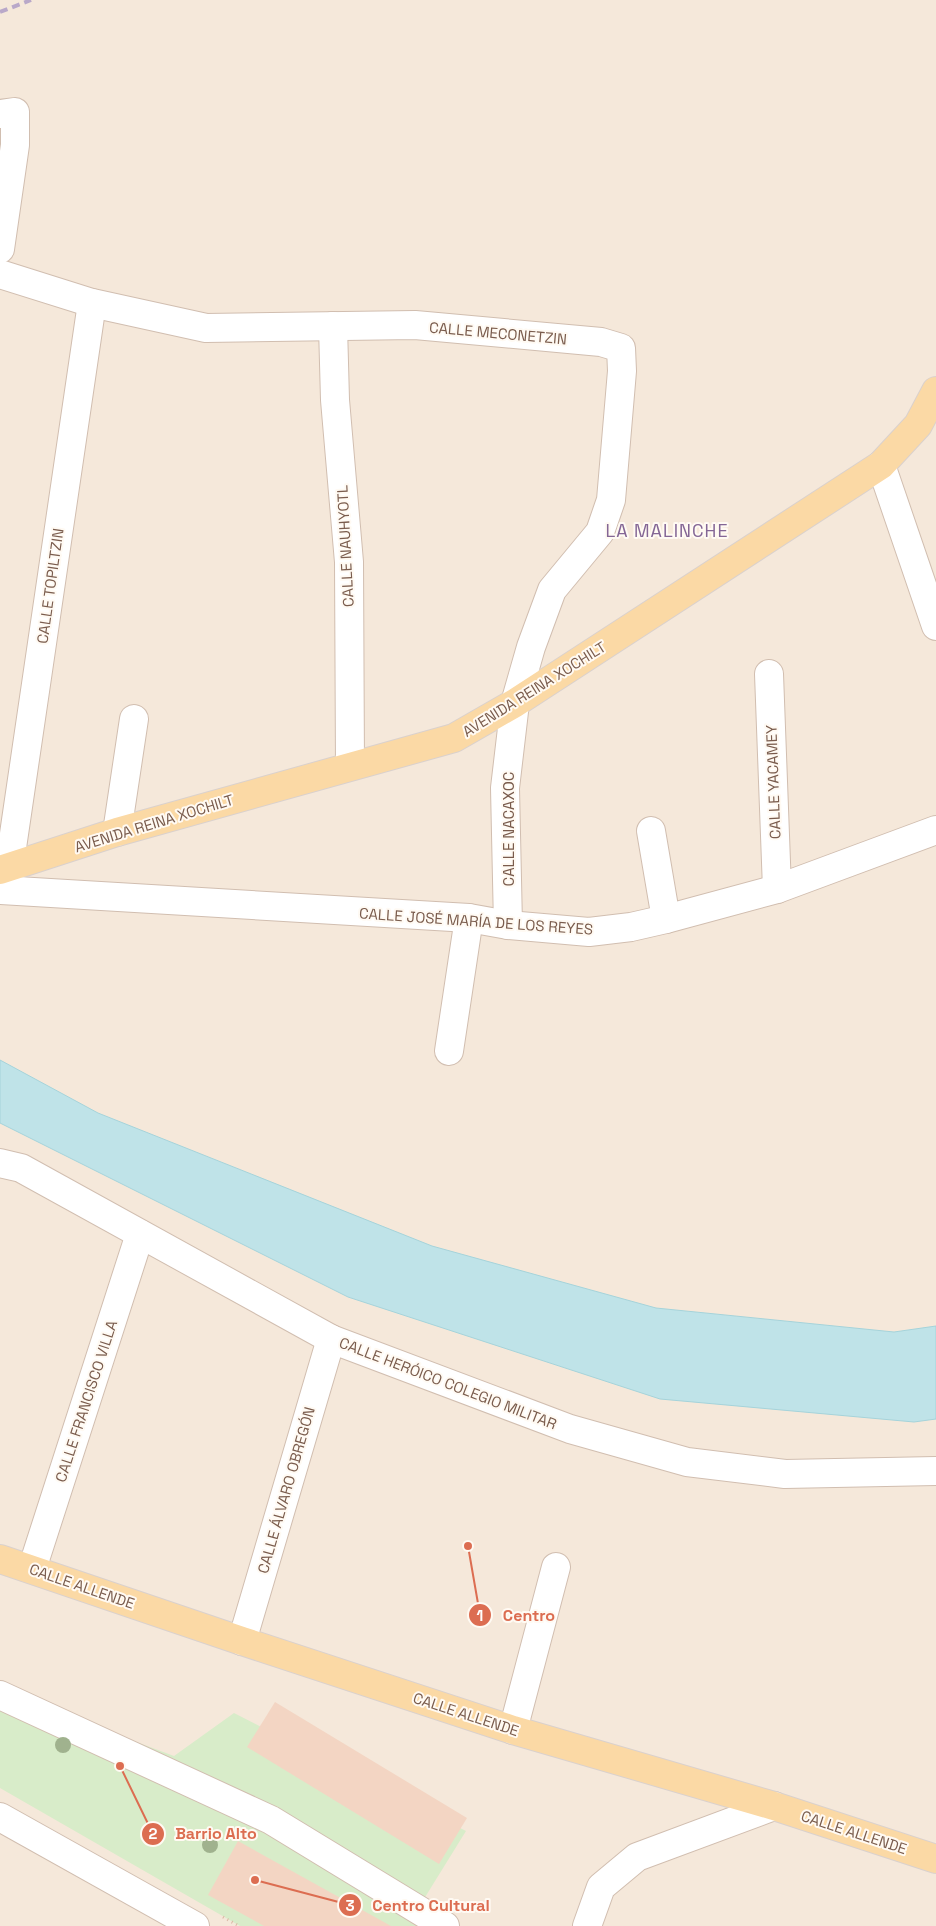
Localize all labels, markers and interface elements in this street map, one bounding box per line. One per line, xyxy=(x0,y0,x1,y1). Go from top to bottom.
street label: CALLE MECONETZIN xyxy=(428,318,568,348)
street label: CALLE NAUHYOTL xyxy=(332,485,358,607)
district label: LA MALINCHE xyxy=(605,519,729,542)
street label: CALLE TOPILTZIN xyxy=(32,527,68,645)
street label: AVENIDA REINA XOCHILT xyxy=(459,637,609,741)
street label: CALLE YACAMEY xyxy=(762,725,784,839)
street label: CALLE NACAXOC xyxy=(499,772,518,886)
street label: AVENIDA REINA XOCHILT xyxy=(72,790,236,856)
street label: CALLE JOSÉ MARÍA DE LOS REYES xyxy=(358,903,594,939)
street label: CALLE FRANCISCO VILLA xyxy=(51,1317,121,1484)
street label: CALLE HERÓICO COLEGIO MILITAR xyxy=(337,1333,559,1433)
street label: CALLE ÁLVARO OBREGÓN xyxy=(253,1404,319,1576)
street label: CALLE ALLENDE xyxy=(27,1559,137,1613)
callout: Centro xyxy=(468,1600,565,1631)
text: Centro xyxy=(503,1605,555,1626)
text: 1 xyxy=(477,1606,483,1625)
street label: CALLE ALLENDE xyxy=(411,1688,521,1740)
street label: CALLE ALLENDE xyxy=(799,1806,909,1858)
callout: Barrio Alto xyxy=(140,1818,267,1849)
text: Barrio Alto xyxy=(175,1823,257,1844)
text: 2 xyxy=(149,1824,158,1843)
callout: Centro Cultural xyxy=(337,1890,500,1921)
text: Centro Cultural xyxy=(372,1895,490,1916)
text: 3 xyxy=(345,1896,355,1915)

